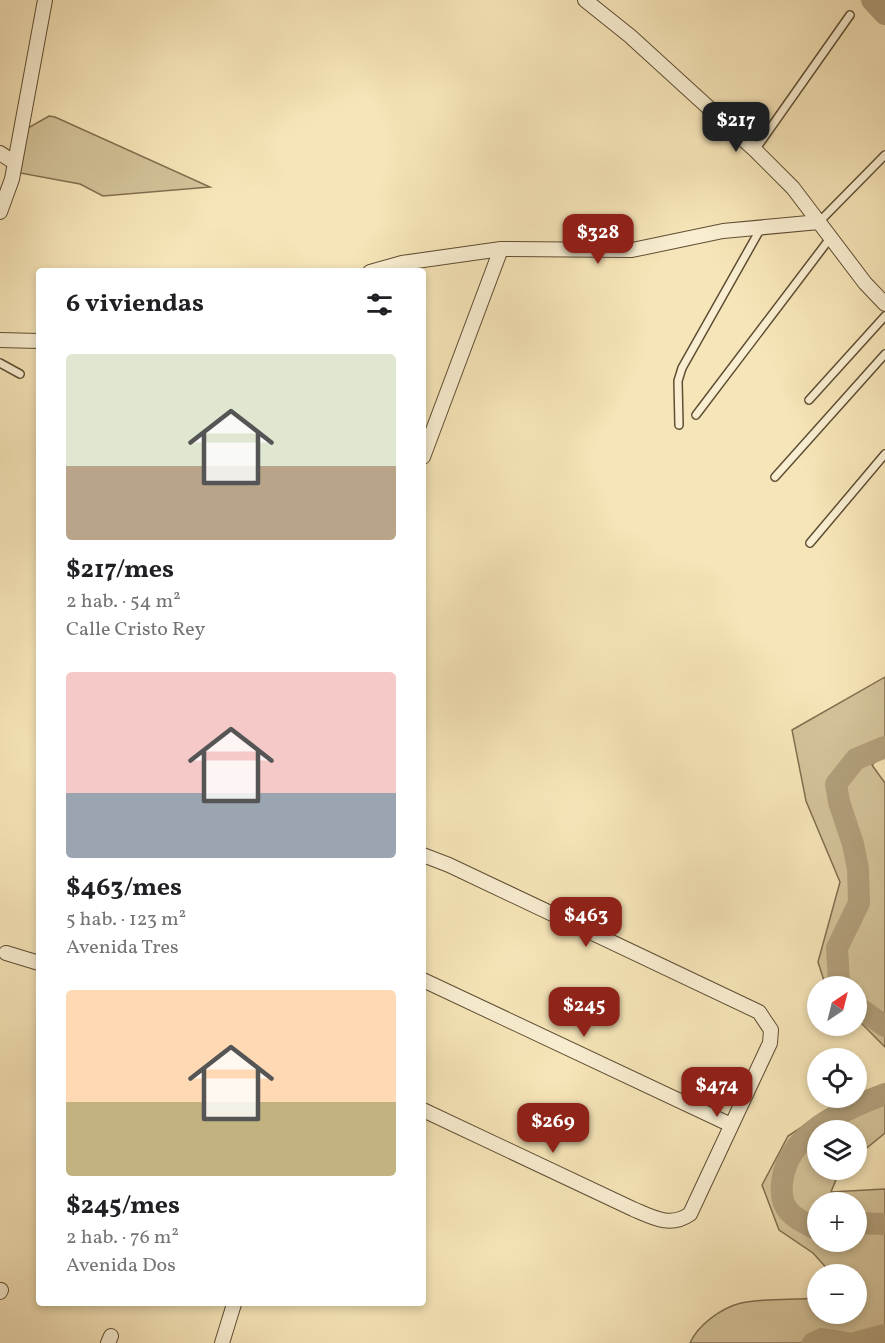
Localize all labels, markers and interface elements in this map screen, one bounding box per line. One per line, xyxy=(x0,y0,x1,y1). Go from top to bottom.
pin: $217 xyxy=(700,102,772,153)
text: $217 xyxy=(716,107,756,135)
pin: $328 xyxy=(562,214,634,265)
text: $328 xyxy=(577,219,619,247)
text: 6 viviendas xyxy=(66,286,204,322)
icon: filters xyxy=(363,288,396,321)
icon: home xyxy=(177,393,285,501)
text: $217/mes xyxy=(66,552,174,588)
text: 2 hab. · 54 m² xyxy=(66,588,181,616)
text: Calle Cristo Rey xyxy=(66,616,205,644)
icon: home xyxy=(177,711,285,819)
text: $463/mes xyxy=(66,870,182,906)
pin: $463 xyxy=(550,897,622,948)
text: $463 xyxy=(564,902,608,930)
text: 5 hab. · 123 m² xyxy=(66,906,186,934)
text: Avenida Tres xyxy=(66,934,179,962)
north arrow xyxy=(807,976,867,1036)
map controls xyxy=(807,976,867,1324)
pin: $245 xyxy=(548,987,620,1038)
text: $245 xyxy=(563,992,605,1020)
icon: home xyxy=(177,1029,285,1137)
button: locate xyxy=(807,1048,867,1108)
pin: $474 xyxy=(681,1067,753,1118)
text: $474 xyxy=(695,1072,739,1100)
pin: $269 xyxy=(517,1103,589,1154)
text: $269 xyxy=(531,1108,575,1136)
button: layers xyxy=(807,1120,867,1180)
text: $245/mes xyxy=(66,1188,180,1224)
button: + xyxy=(807,1192,867,1252)
text: 2 hab. · 76 m² xyxy=(66,1224,179,1252)
text: Avenida Dos xyxy=(66,1252,176,1280)
button: − xyxy=(807,1264,867,1324)

